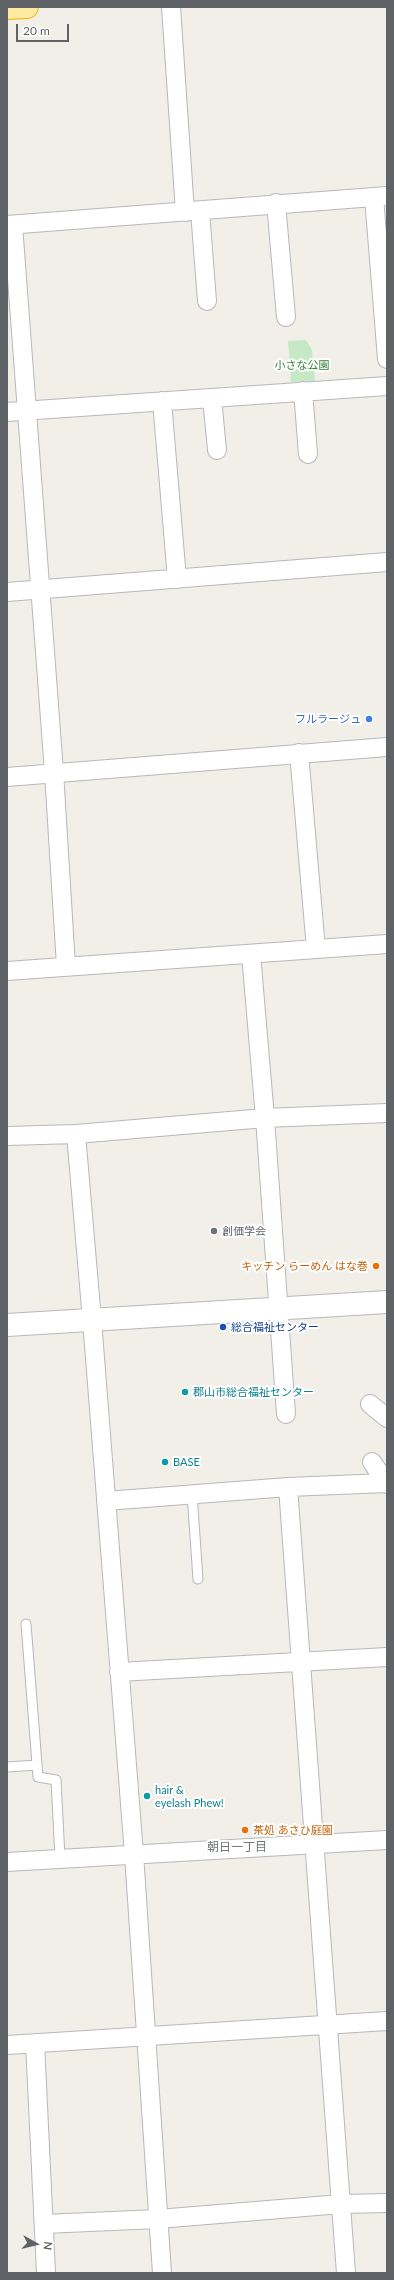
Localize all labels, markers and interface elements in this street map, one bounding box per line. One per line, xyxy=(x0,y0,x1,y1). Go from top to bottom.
scale bar xyxy=(18,16,71,42)
text: 20 m xyxy=(23,23,50,38)
park label: 小さな公園 xyxy=(275,358,329,372)
place label: フルラージュ xyxy=(295,712,361,726)
marker: フルラージュ xyxy=(364,714,374,724)
place label: 創価学会 xyxy=(222,1224,266,1238)
marker: 創価学会 xyxy=(209,1226,219,1236)
place label: キッチン らーめん はな巻 xyxy=(241,1259,368,1273)
marker: キッチン らーめん はな巻 xyxy=(371,1261,381,1271)
place label: 総合福祉センター xyxy=(231,1320,319,1334)
marker: 総合福祉センター xyxy=(218,1322,228,1332)
place label: 郡山市総合福祉センター xyxy=(193,1385,314,1399)
marker: 郡山市総合福祉センター xyxy=(180,1387,190,1397)
place label: BASE xyxy=(173,1455,200,1469)
marker: BASE xyxy=(160,1457,170,1467)
place label: hair & eyelash Phew! xyxy=(155,1783,224,1809)
marker: hair & eyelash Phew! xyxy=(142,1791,152,1801)
place label: 茶処 あさひ庭園 xyxy=(253,1823,333,1837)
marker: 茶処 あさひ庭園 xyxy=(240,1825,250,1835)
district label: 朝日一丁目 xyxy=(207,1840,267,1854)
north arrow xyxy=(16,2224,56,2264)
text: N xyxy=(41,2241,55,2251)

